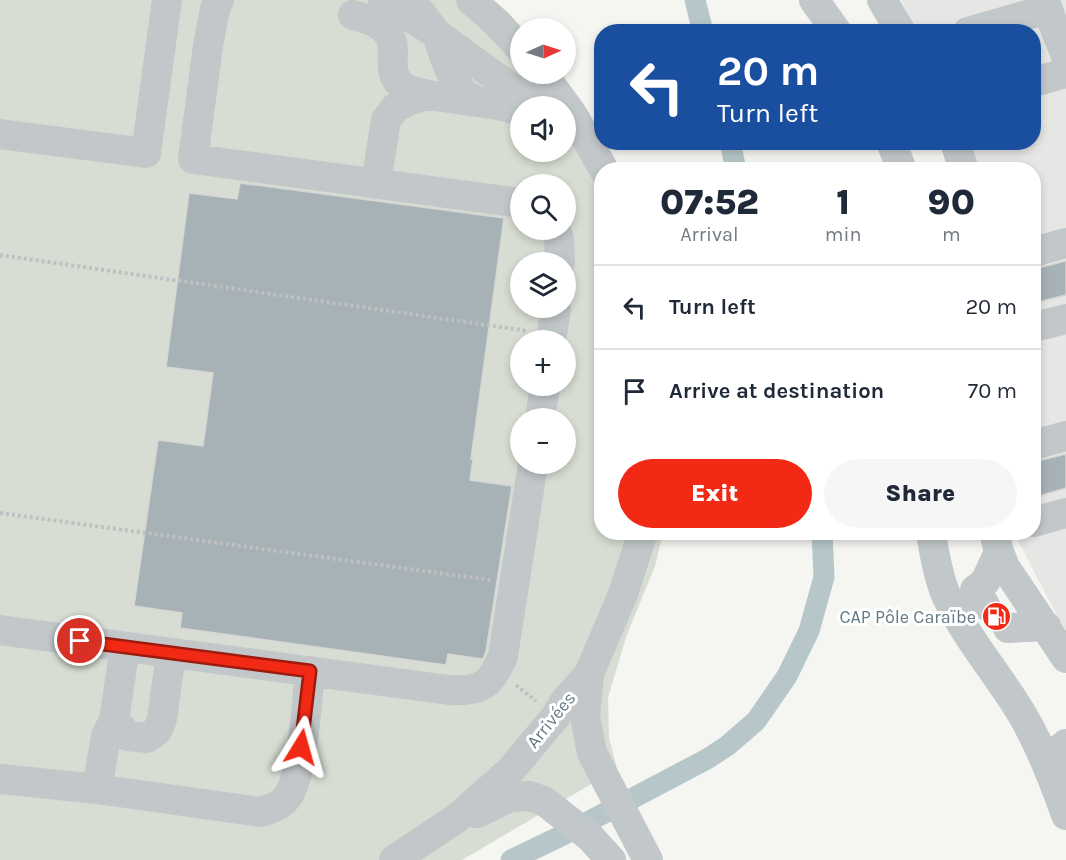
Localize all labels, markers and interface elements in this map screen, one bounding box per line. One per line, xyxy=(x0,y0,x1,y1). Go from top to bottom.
north arrow xyxy=(510,18,576,84)
map controls xyxy=(510,18,576,474)
text: 20 m xyxy=(717,46,819,96)
icon: left xyxy=(618,48,696,126)
button: sound xyxy=(510,96,576,162)
text: Turn left xyxy=(717,97,818,129)
button: search xyxy=(510,174,576,240)
text: 07:52 xyxy=(660,181,759,223)
text: 1 xyxy=(836,181,850,223)
text: 90 xyxy=(928,181,975,223)
text: Arrival xyxy=(680,223,739,246)
text: min xyxy=(825,223,862,246)
text: m xyxy=(942,223,961,246)
button: layers xyxy=(510,252,576,318)
icon: left xyxy=(618,291,651,324)
text: Turn left xyxy=(669,294,756,320)
text: 20 m xyxy=(965,294,1017,320)
button: + xyxy=(510,330,576,396)
icon: arrive xyxy=(618,375,651,408)
text: Arrive at destination xyxy=(669,378,884,404)
text: 70 m xyxy=(968,378,1017,404)
button: − xyxy=(510,408,576,474)
button: Exit xyxy=(618,459,812,528)
button: Share xyxy=(824,459,1017,528)
fuel station icon: CAP Pôle Caraïbe xyxy=(981,601,1013,633)
place label: CAP Pôle Caraïbe xyxy=(839,606,976,628)
pin xyxy=(54,615,105,666)
icon: arrive xyxy=(63,624,96,657)
street label: Arrivées xyxy=(522,688,580,752)
position arrow xyxy=(269,715,333,779)

